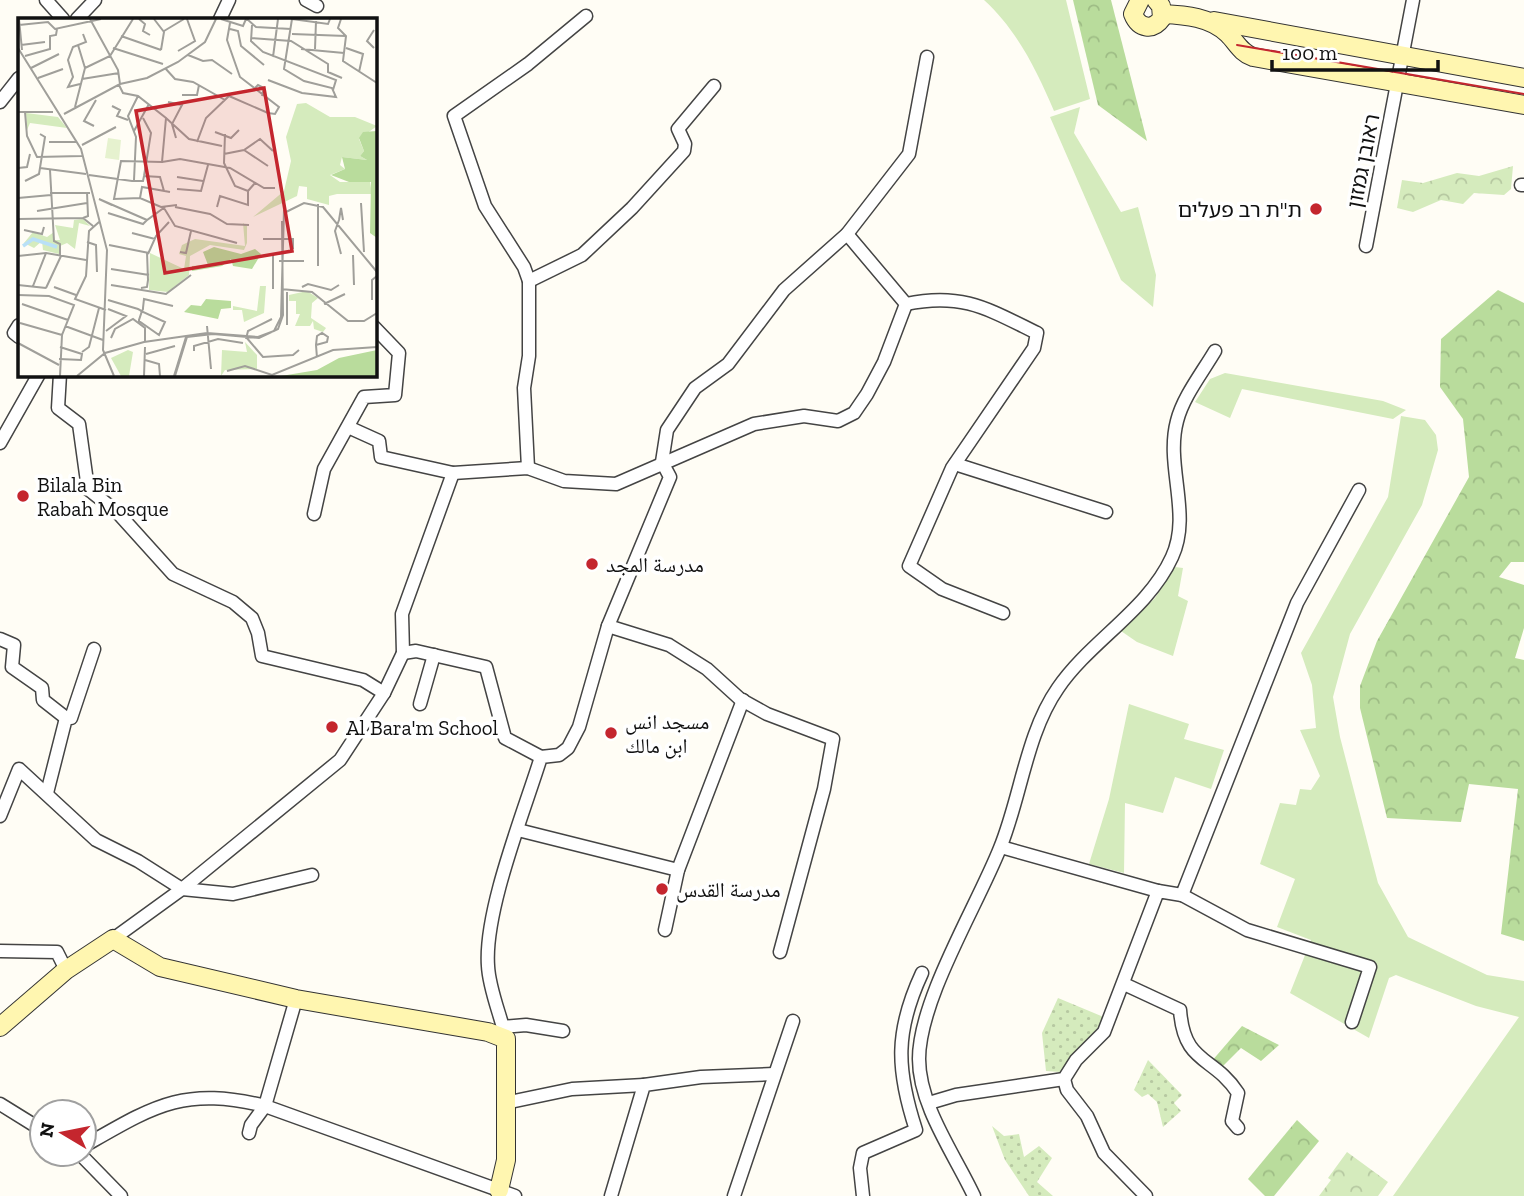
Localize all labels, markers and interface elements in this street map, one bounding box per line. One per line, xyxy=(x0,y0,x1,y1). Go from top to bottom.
inset map xyxy=(18,18,376,376)
scale bar xyxy=(1272,28,1438,72)
text: 100 m xyxy=(1282,40,1337,65)
street label: ראובן גמזון xyxy=(1342,112,1384,210)
place label: ת"ת רב פעלים xyxy=(1178,197,1302,222)
marker: ת"ת רב פעלים xyxy=(1308,201,1324,217)
place label: Bilala Bin Rabah Mosque xyxy=(37,472,169,521)
marker: Bilala Bin Rabah Mosque xyxy=(15,488,31,504)
place label: مدرسة المجد xyxy=(606,552,704,577)
marker: مدرسة المجد xyxy=(584,556,600,572)
place label: مسجد انس ابن مالك xyxy=(625,709,709,759)
place label: Al Bara'm School xyxy=(346,715,499,740)
marker: Al Bara'm School xyxy=(324,719,340,735)
marker: مسجد انس ابن مالك xyxy=(603,725,619,741)
place label: مدرسة القدس xyxy=(676,877,781,903)
marker: مدرسة القدس xyxy=(654,881,670,897)
north arrow xyxy=(28,1098,98,1168)
text: N xyxy=(34,1121,59,1139)

